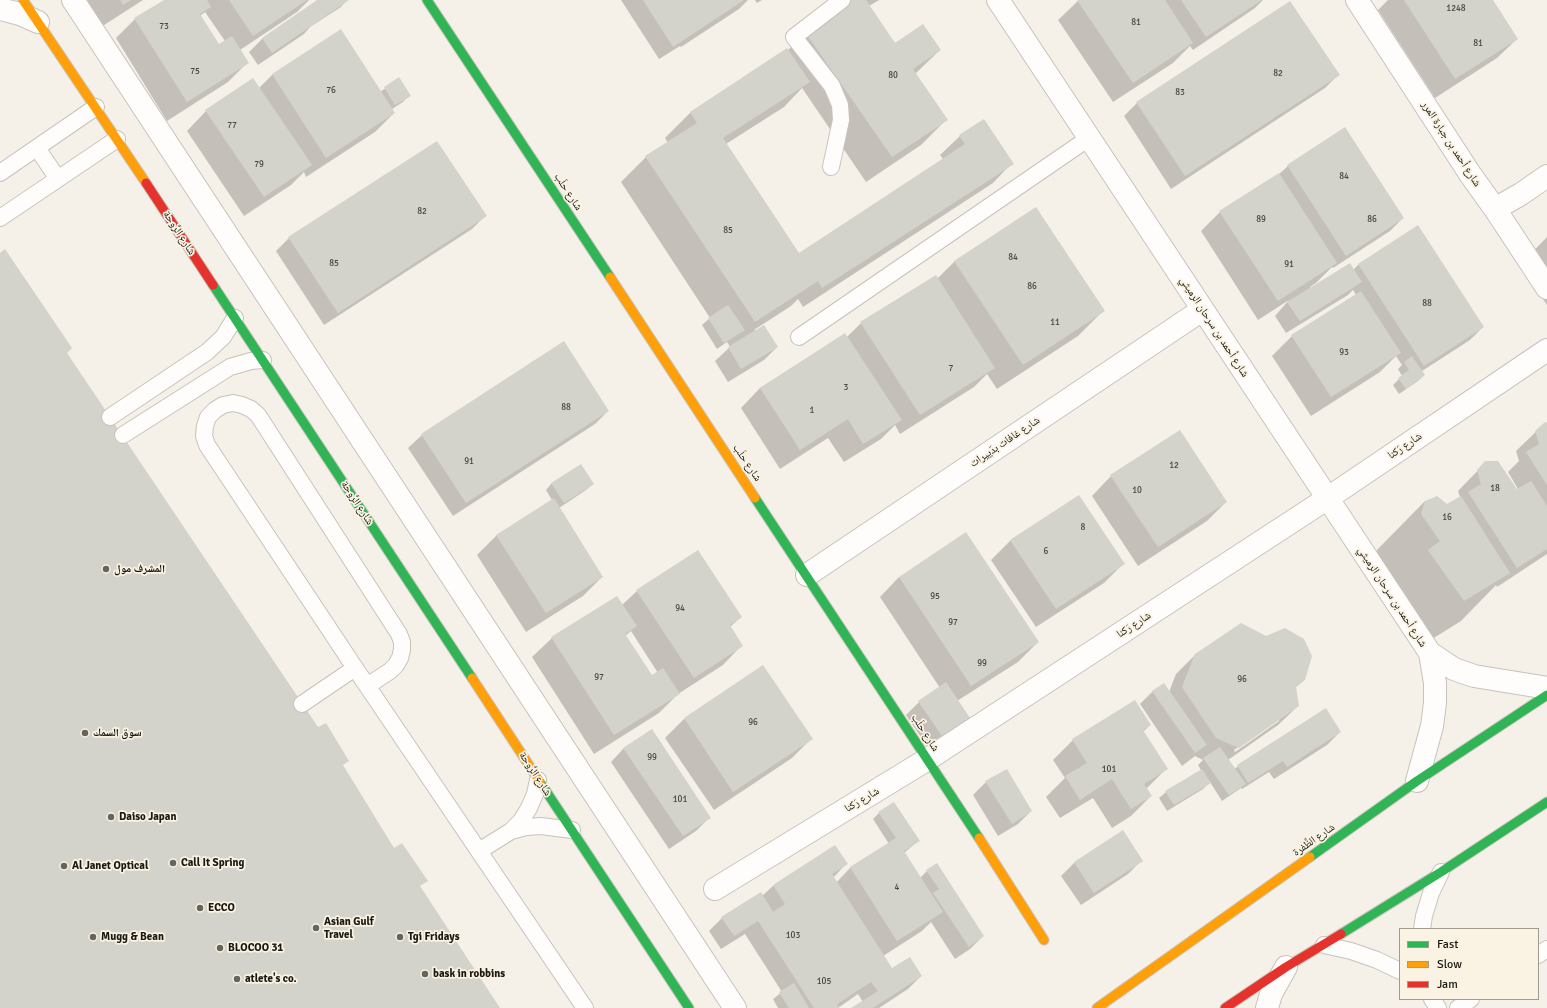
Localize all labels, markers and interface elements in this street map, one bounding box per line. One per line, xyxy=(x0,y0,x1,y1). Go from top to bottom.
house number: 1248 xyxy=(1446,4,1466,14)
house number: 81 xyxy=(1131,18,1141,28)
house number: 73 xyxy=(159,22,169,32)
house number: 81 xyxy=(1473,39,1483,49)
house number: 75 xyxy=(190,67,200,77)
house number: 82 xyxy=(1273,69,1283,79)
house number: 80 xyxy=(888,71,898,81)
house number: 76 xyxy=(326,86,336,96)
house number: 83 xyxy=(1175,88,1185,98)
street label: شارع أحمد بن جبارة المرر xyxy=(1418,99,1484,189)
house number: 77 xyxy=(227,121,237,131)
house number: 79 xyxy=(254,160,264,170)
street label: شارع حلَب xyxy=(551,171,585,213)
house number: 84 xyxy=(1339,172,1349,182)
house number: 82 xyxy=(417,207,427,217)
street label: شارع الرَّوحة xyxy=(160,209,198,257)
house number: 89 xyxy=(1256,215,1266,225)
house number: 86 xyxy=(1367,215,1377,225)
house number: 85 xyxy=(723,226,733,236)
house number: 84 xyxy=(1008,253,1018,263)
house number: 85 xyxy=(329,259,339,269)
house number: 91 xyxy=(1284,260,1294,270)
street label: شارع أحمد بن سرحان الرميثي xyxy=(1177,274,1251,380)
house number: 86 xyxy=(1027,282,1037,292)
house number: 88 xyxy=(1422,299,1432,309)
house number: 11 xyxy=(1050,318,1060,328)
house number: 93 xyxy=(1339,348,1349,358)
house number: 7 xyxy=(949,364,953,374)
house number: 3 xyxy=(844,383,848,393)
house number: 88 xyxy=(561,403,571,413)
house number: 1 xyxy=(810,406,814,416)
street label: شارع غافات بدَييرات xyxy=(968,414,1042,470)
street label: شارع رَكنا xyxy=(1386,430,1424,462)
street label: شارع حلَب xyxy=(730,442,764,484)
house number: 91 xyxy=(464,457,474,467)
house number: 12 xyxy=(1169,461,1179,471)
street label: شارع الرَّوحة xyxy=(338,479,376,527)
house number: 18 xyxy=(1490,484,1500,494)
house number: 10 xyxy=(1132,486,1142,496)
house number: 16 xyxy=(1442,513,1452,523)
house number: 8 xyxy=(1081,523,1085,533)
street label: شارع أحمد بن سرحان الرميثي xyxy=(1355,544,1429,650)
house number: 6 xyxy=(1044,547,1048,557)
place label: المشرف مول xyxy=(114,562,165,576)
marker: المشرف مول xyxy=(101,564,111,574)
house number: 95 xyxy=(930,592,940,602)
house number: 94 xyxy=(675,604,685,614)
street label: شارع رَكنا xyxy=(1114,609,1154,641)
house number: 97 xyxy=(948,618,958,628)
house number: 99 xyxy=(977,659,987,669)
house number: 97 xyxy=(594,673,604,683)
house number: 96 xyxy=(1237,675,1247,685)
street label: شارع حلَب xyxy=(908,712,942,754)
house number: 96 xyxy=(748,718,758,728)
place label: سوق السمك xyxy=(93,726,142,740)
marker: سوق السمك xyxy=(80,728,90,738)
street label: شارع الرَّوحة xyxy=(516,750,554,798)
house number: 99 xyxy=(647,753,657,763)
house number: 101 xyxy=(1102,765,1116,775)
street label: شارع رَكنا xyxy=(842,785,882,815)
house number: 101 xyxy=(673,795,687,805)
place label: Daiso Japan xyxy=(119,810,176,824)
marker: Daiso Japan xyxy=(106,812,116,822)
street label: شارع الظَّفرة xyxy=(1290,821,1338,859)
place label: Call It Spring xyxy=(181,856,244,870)
marker: Call It Spring xyxy=(168,858,178,868)
place label: Al Janet Optical xyxy=(72,859,148,873)
marker: Al Janet Optical xyxy=(59,861,69,871)
house number: 4 xyxy=(895,883,899,893)
place label: ECCO xyxy=(208,901,235,915)
marker: ECCO xyxy=(195,903,205,913)
place label: Asian Gulf Travel xyxy=(324,915,374,941)
marker: Asian Gulf Travel xyxy=(311,923,321,933)
legend xyxy=(1399,928,1539,1000)
place label: Mugg & Bean xyxy=(101,930,164,944)
place label: Tgi Fridays xyxy=(408,930,460,944)
house number: 103 xyxy=(786,931,800,941)
marker: Mugg & Bean xyxy=(88,932,98,942)
marker: Tgi Fridays xyxy=(395,932,405,942)
text: Fast xyxy=(1437,937,1458,952)
place label: BLOCOO 31 xyxy=(228,941,283,955)
marker: BLOCOO 31 xyxy=(215,943,225,953)
text: Slow xyxy=(1437,957,1462,972)
place label: bask in robbins xyxy=(433,967,505,981)
marker: bask in robbins xyxy=(420,969,430,979)
place label: atlete's co. xyxy=(245,972,297,986)
marker: atlete's co. xyxy=(232,974,242,984)
house number: 105 xyxy=(817,977,831,987)
text: Jam xyxy=(1437,977,1458,992)

